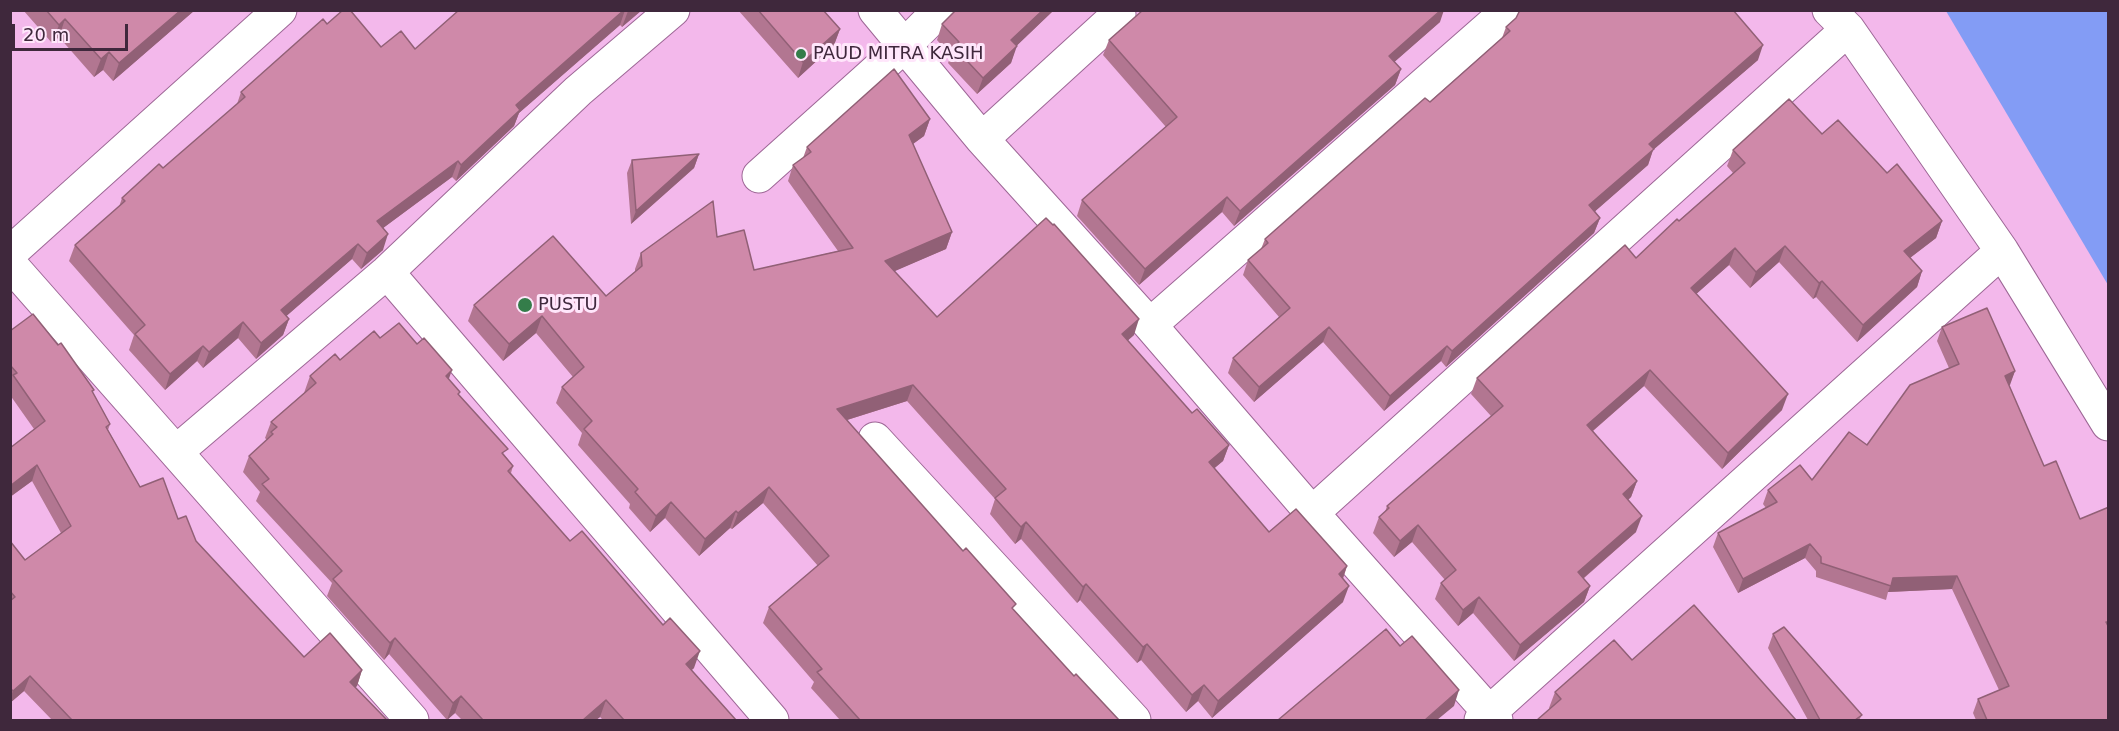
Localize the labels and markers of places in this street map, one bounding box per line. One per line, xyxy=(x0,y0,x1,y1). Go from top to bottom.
place label: PAUD MITRA KASIH xyxy=(813,43,983,65)
marker: PAUD MITRA KASIH xyxy=(794,47,808,61)
place label: PUSTU xyxy=(538,294,598,316)
marker: PUSTU xyxy=(516,296,534,314)

